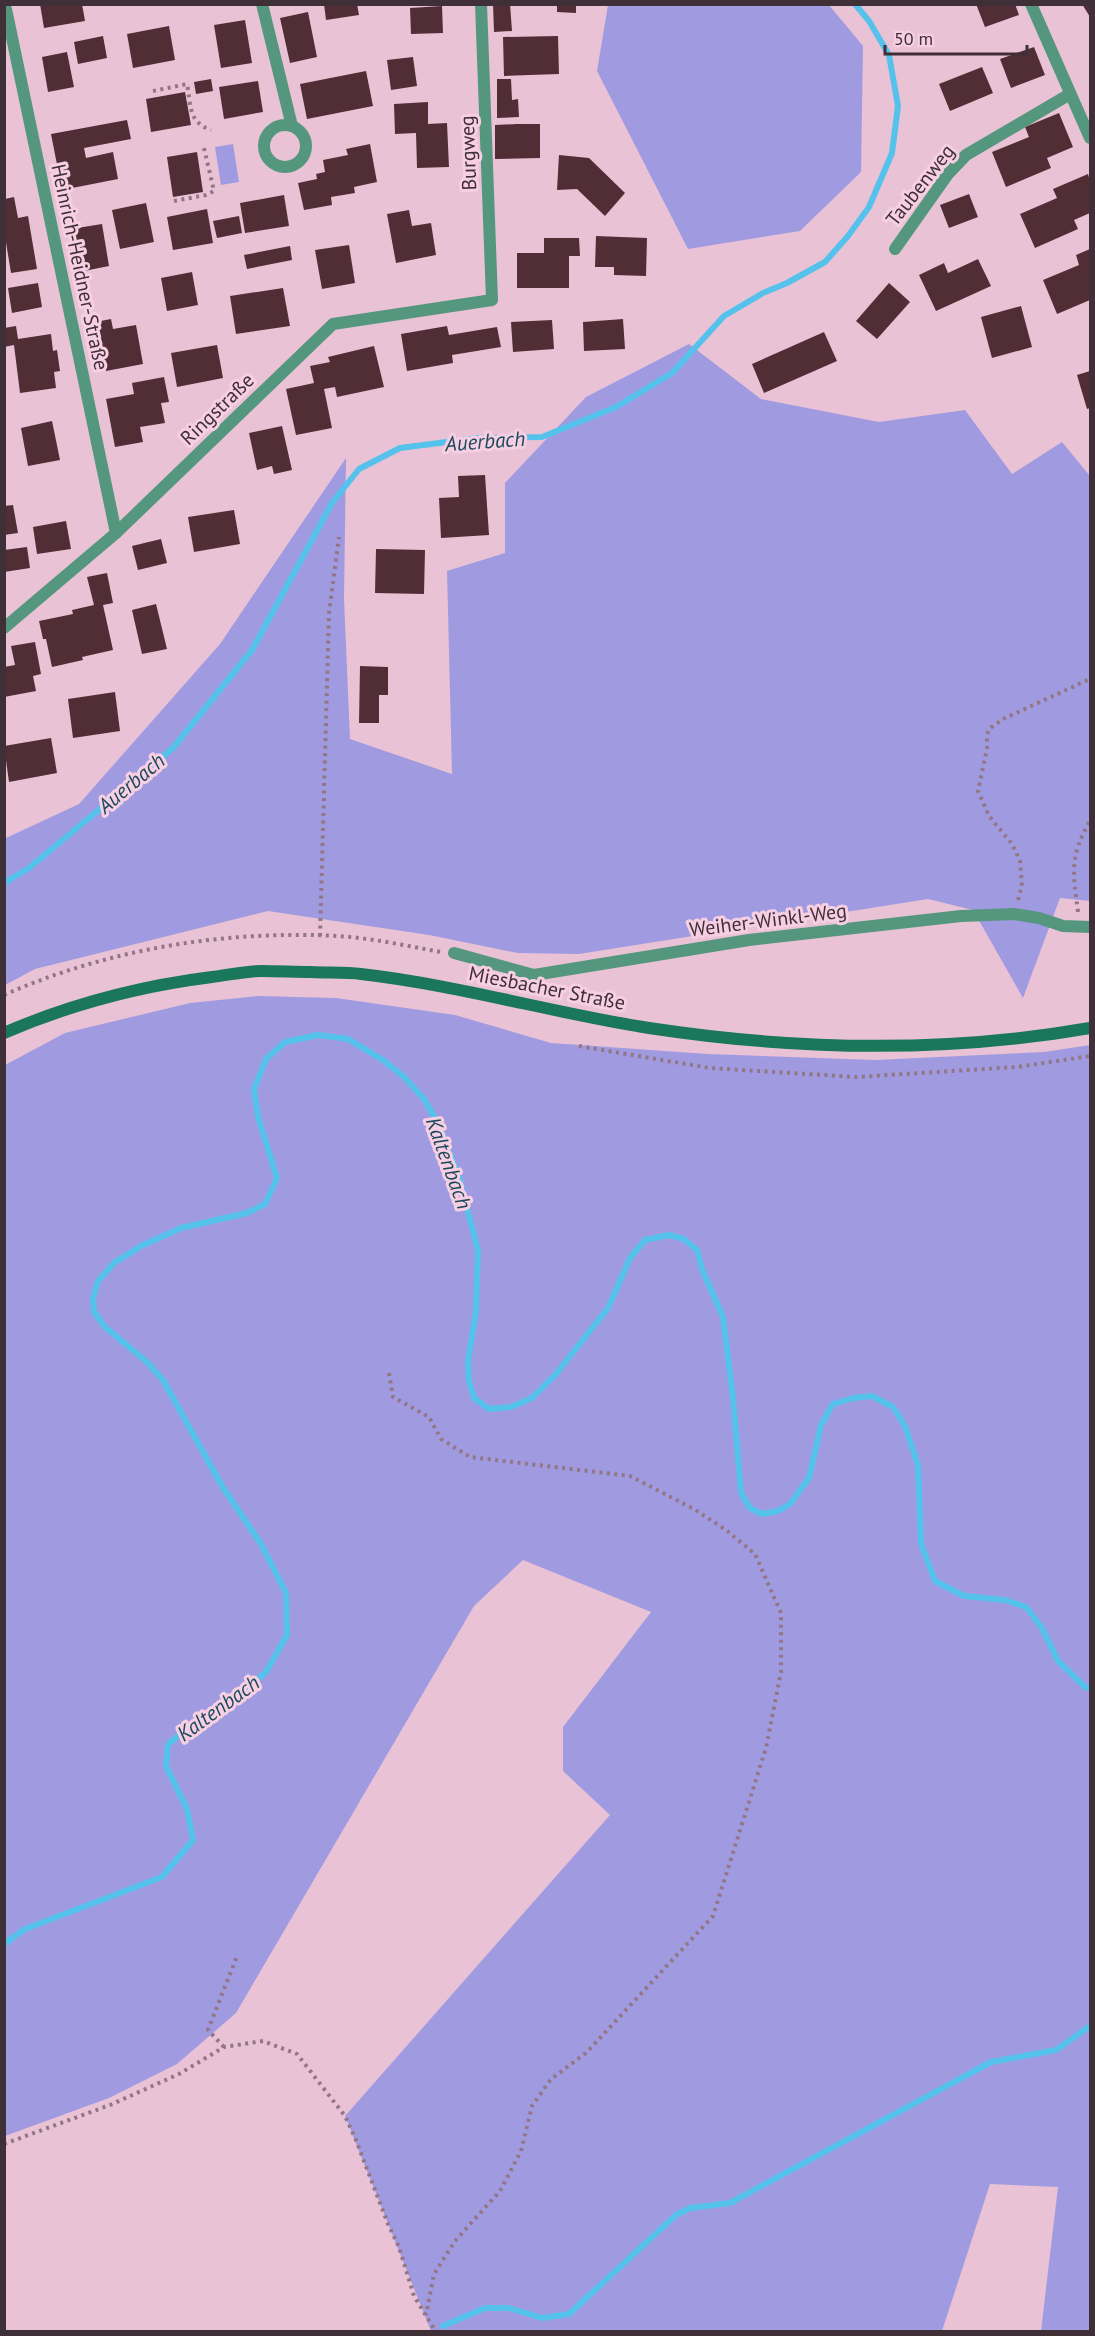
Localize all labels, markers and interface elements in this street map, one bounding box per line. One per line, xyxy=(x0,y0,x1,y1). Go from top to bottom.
scale bar xyxy=(885,18,1028,56)
text: 50 m xyxy=(894,27,933,50)
street label: Burgweg xyxy=(454,115,482,191)
street label: Taubenweg xyxy=(880,139,960,231)
street label: Heinrich-Heidner-Straße xyxy=(45,162,115,372)
street label: Ringstraße xyxy=(175,367,259,451)
water label: Auerbach xyxy=(443,425,526,457)
water label: Auerbach xyxy=(91,747,170,820)
street label: Weiher-Winkl-Weg xyxy=(688,897,848,943)
street label: Miesbacher Straße xyxy=(467,960,627,1016)
water label: Kaltenbach xyxy=(420,1113,478,1213)
water label: Kaltenbach xyxy=(171,1669,265,1747)

